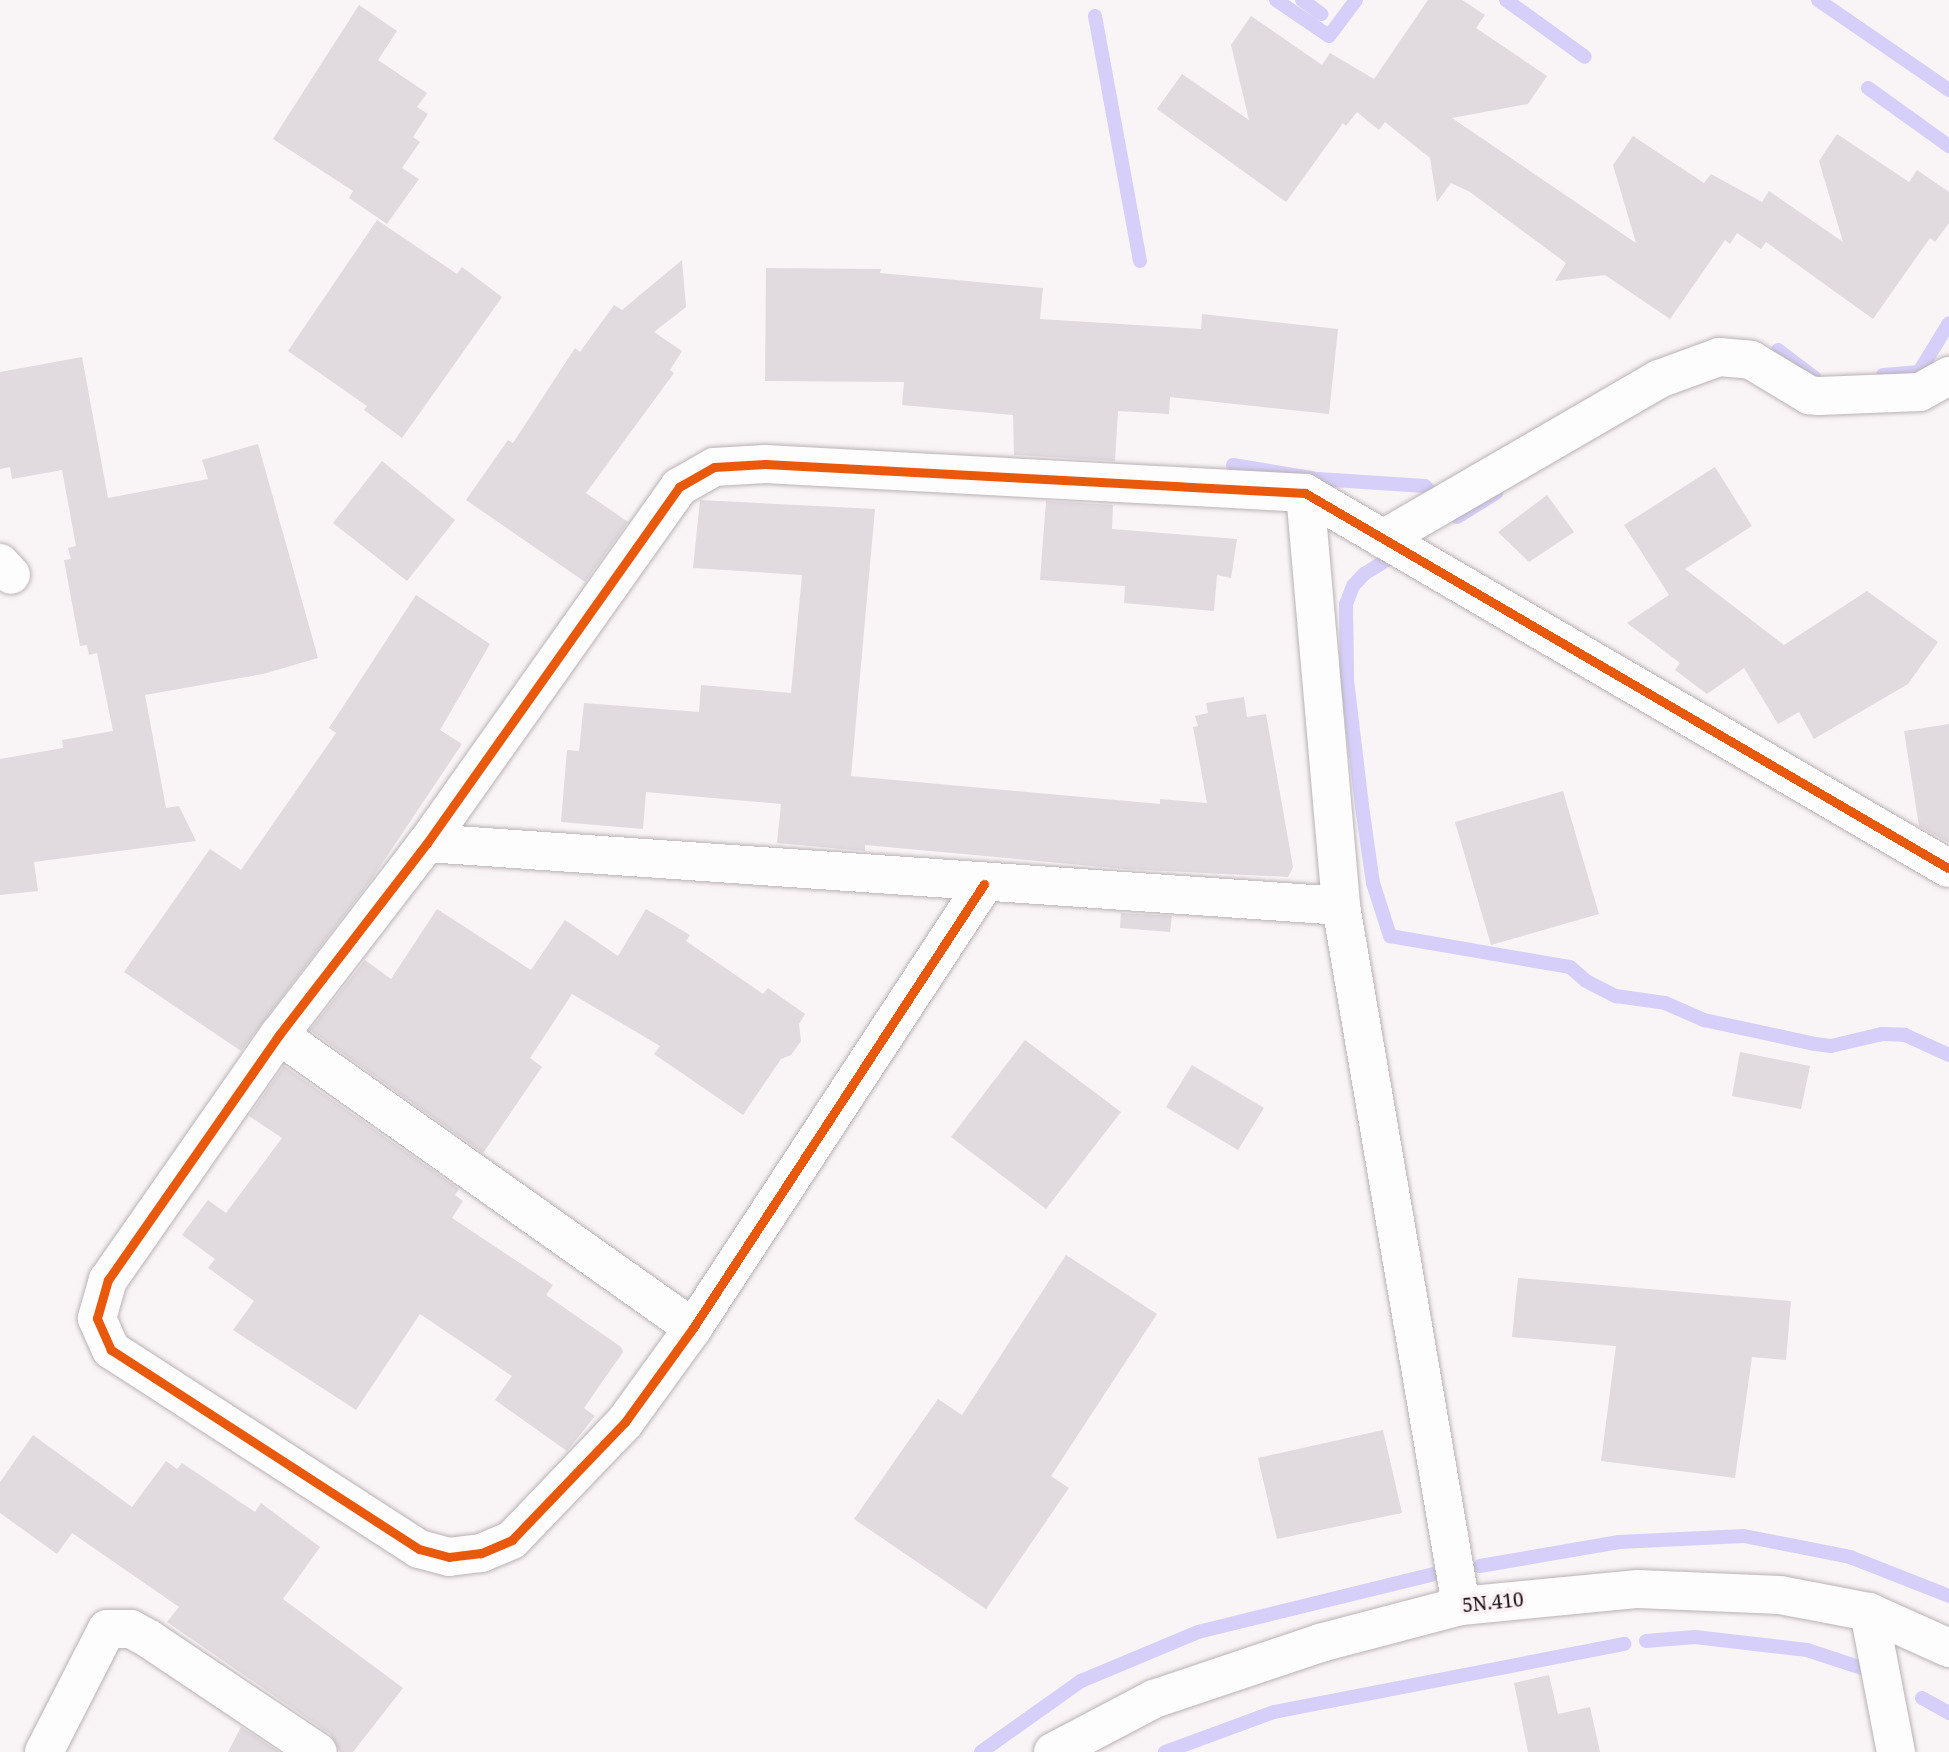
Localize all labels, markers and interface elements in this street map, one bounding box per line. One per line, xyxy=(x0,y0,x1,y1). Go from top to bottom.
street label: 5N.410 xyxy=(1461,1588,1525,1618)

